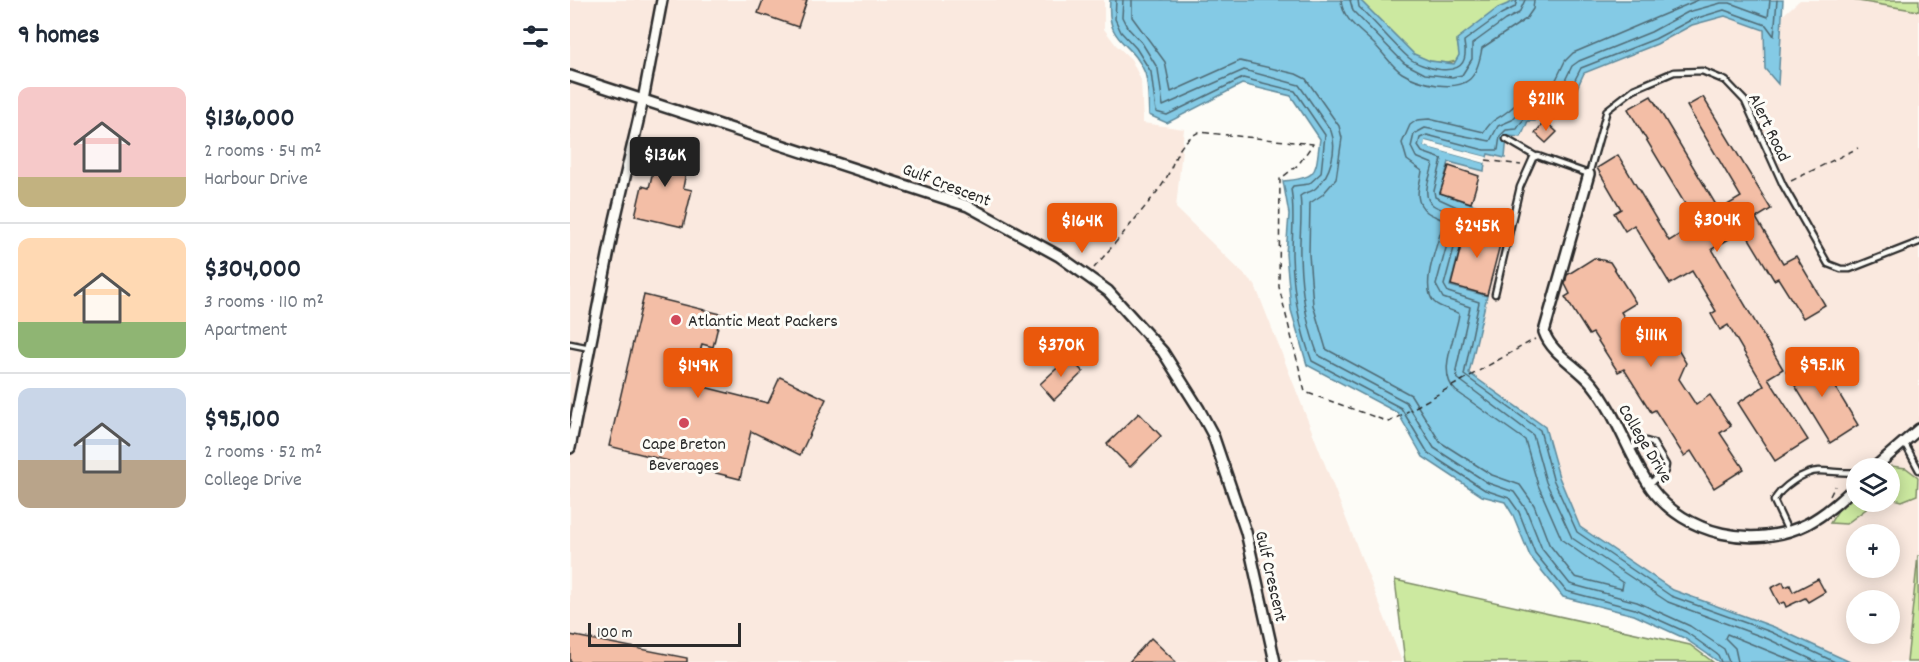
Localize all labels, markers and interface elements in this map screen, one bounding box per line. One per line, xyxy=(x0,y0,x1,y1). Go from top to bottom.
text: 9 homes xyxy=(18,18,100,55)
icon: filters xyxy=(519,20,552,53)
pin: $211K xyxy=(1504,81,1588,132)
text: $211K xyxy=(1528,86,1564,114)
street label: Alert Road xyxy=(1740,90,1795,166)
text: $136,000 xyxy=(204,101,295,138)
icon: home xyxy=(66,111,138,183)
pin: $136K xyxy=(623,137,707,188)
text: 2 rooms · 54 m² xyxy=(204,138,322,166)
text: $136K xyxy=(644,142,686,170)
street label: Gulf Crescent xyxy=(898,158,994,215)
text: Harbour Drive xyxy=(204,166,308,194)
pin: $304K xyxy=(1675,202,1759,253)
pin: $164K xyxy=(1040,203,1124,254)
text: $304K xyxy=(1693,207,1741,235)
text: $164K xyxy=(1061,208,1103,236)
pin: $245K xyxy=(1435,208,1519,259)
text: $245K xyxy=(1454,213,1500,241)
text: $304,000 xyxy=(204,252,301,289)
icon: home xyxy=(66,262,138,334)
text: 3 rooms · 110 m² xyxy=(204,289,324,317)
place label: Atlantic Meat Packers xyxy=(688,310,838,335)
marker: Atlantic Meat Packers xyxy=(669,313,683,327)
text: Apartment xyxy=(204,317,287,345)
pin: $111K xyxy=(1609,317,1693,368)
text: $111K xyxy=(1635,322,1667,350)
pin: $370K xyxy=(1019,327,1103,378)
text: $370K xyxy=(1038,332,1084,360)
pin: $95.1K xyxy=(1773,347,1871,398)
pin: $149K xyxy=(656,348,740,399)
text: $95.1K xyxy=(1799,352,1845,380)
text: $149K xyxy=(677,353,719,381)
street label: College Drive xyxy=(1610,400,1677,489)
text: $95,100 xyxy=(204,402,280,439)
icon: home xyxy=(66,412,138,484)
marker: Cape Breton Beverages xyxy=(677,416,691,430)
place label: Cape Breton Beverages xyxy=(642,433,726,479)
text: 2 rooms · 52 m² xyxy=(204,439,322,467)
map controls xyxy=(1846,458,1900,644)
button: layers xyxy=(1846,458,1900,512)
text: College Drive xyxy=(204,467,302,495)
button: + xyxy=(1846,524,1900,578)
street label: Gulf Crescent xyxy=(1247,529,1292,625)
button: − xyxy=(1846,590,1900,644)
scale bar xyxy=(588,620,741,648)
text: 100 m xyxy=(597,622,633,645)

